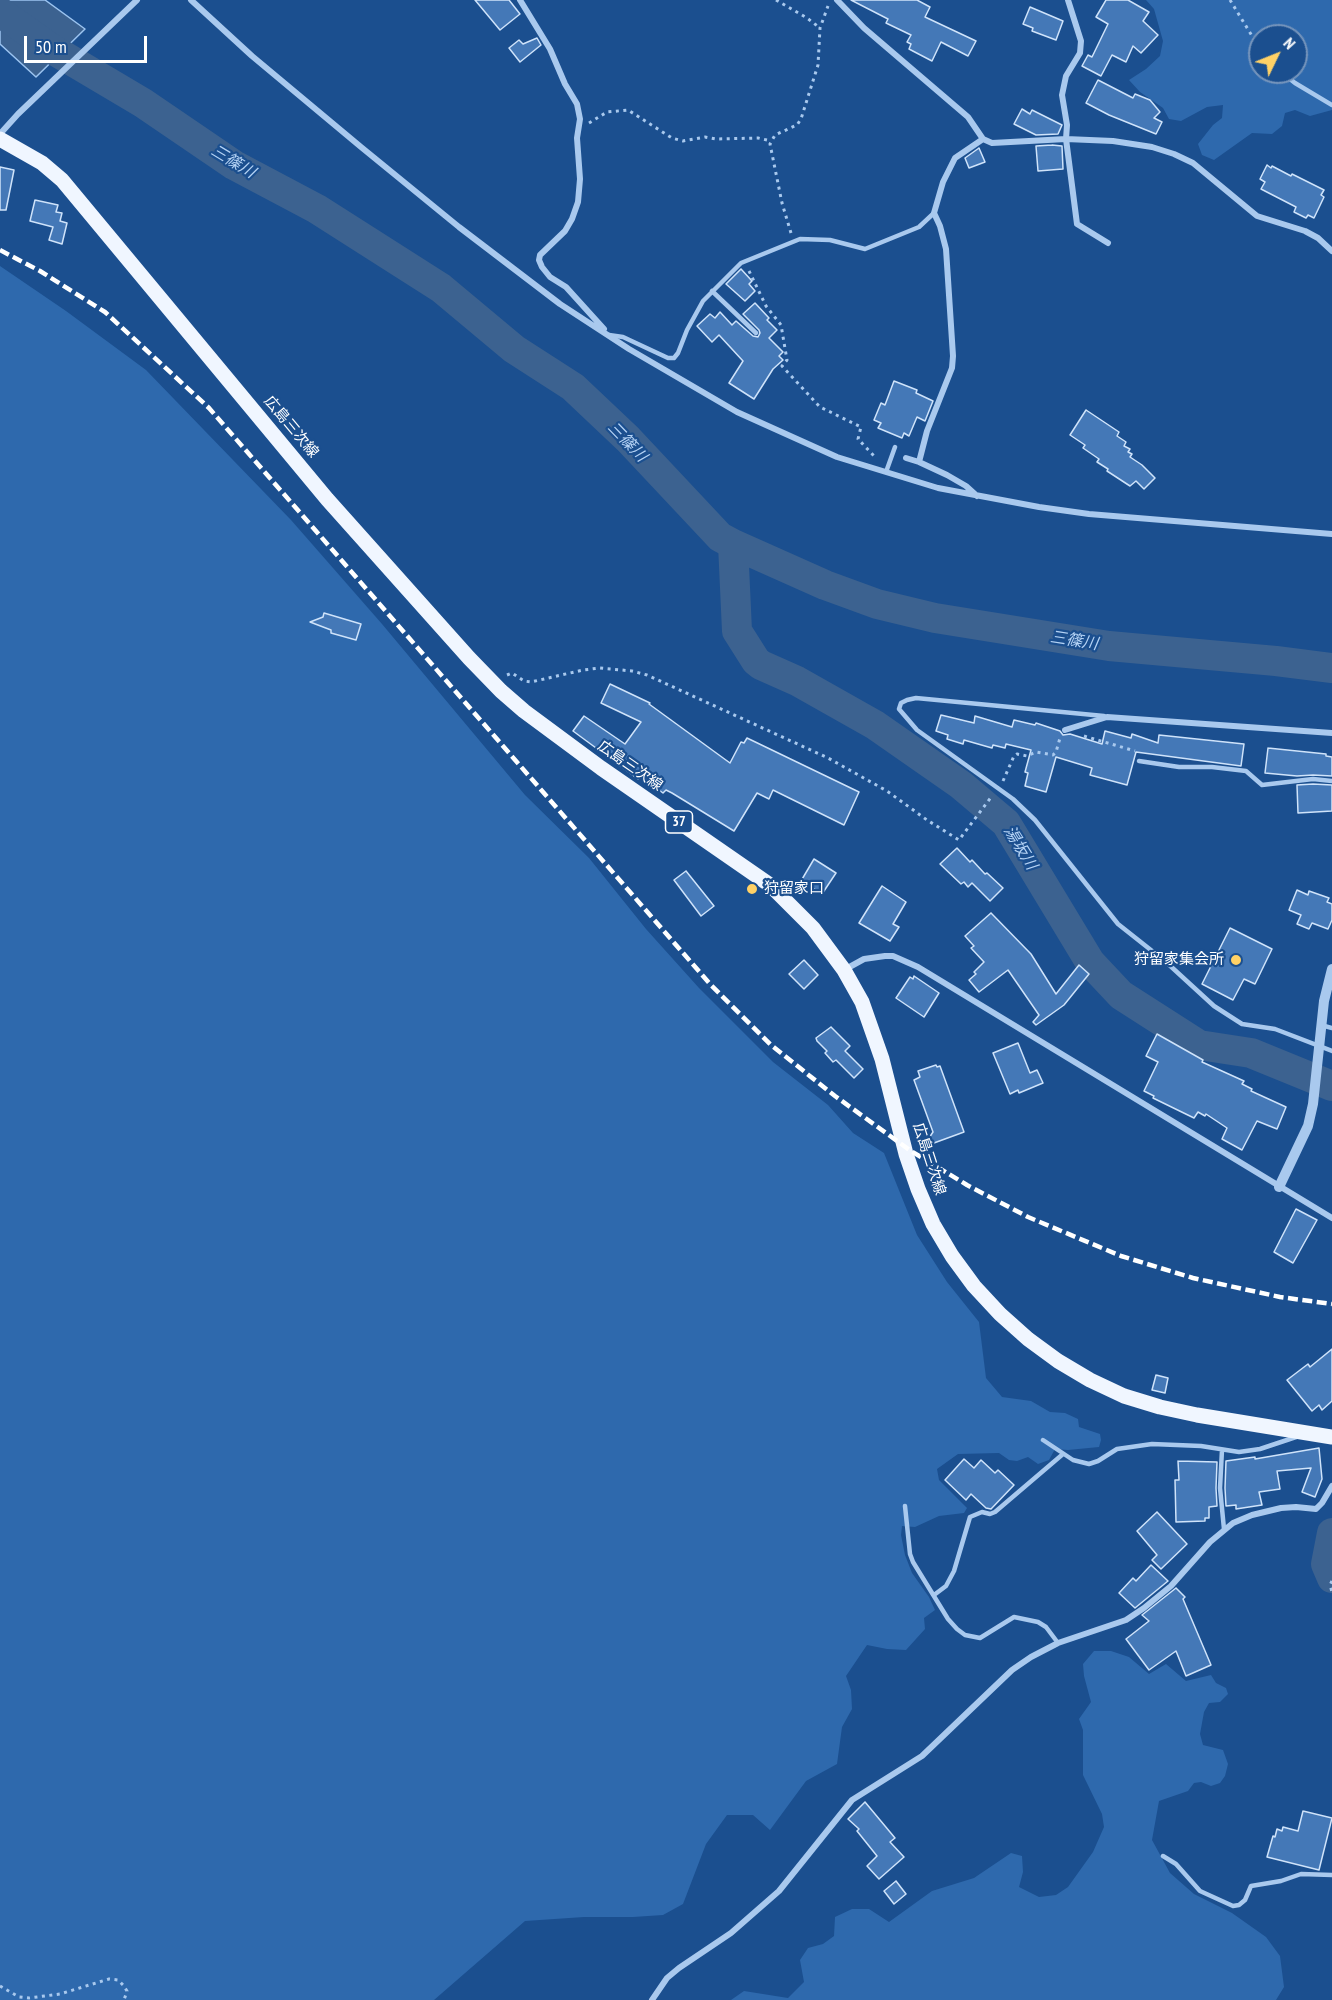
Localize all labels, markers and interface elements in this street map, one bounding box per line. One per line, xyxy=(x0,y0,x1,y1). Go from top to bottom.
scale bar xyxy=(27,24,150,62)
north arrow xyxy=(1248,24,1308,84)
text: N xyxy=(1279,33,1300,53)
text: 50 m xyxy=(35,35,67,58)
water label: 三篠川 xyxy=(207,141,259,183)
street label: 広島三次線 xyxy=(260,392,322,462)
water label: 三篠川 xyxy=(603,418,651,466)
water label: 三篠川 xyxy=(1049,628,1099,654)
street label: 広島三次線 xyxy=(594,737,666,795)
road number: 37 xyxy=(666,811,692,833)
water label: 湯坂川 xyxy=(999,823,1041,873)
place label: 狩留家口 xyxy=(764,880,824,898)
marker: 狩留家口 xyxy=(745,882,759,896)
place label: 狩留家集会所 xyxy=(1134,951,1224,969)
marker: 狩留家集会所 xyxy=(1229,953,1243,967)
street label: 広島三次線 xyxy=(909,1121,949,1197)

